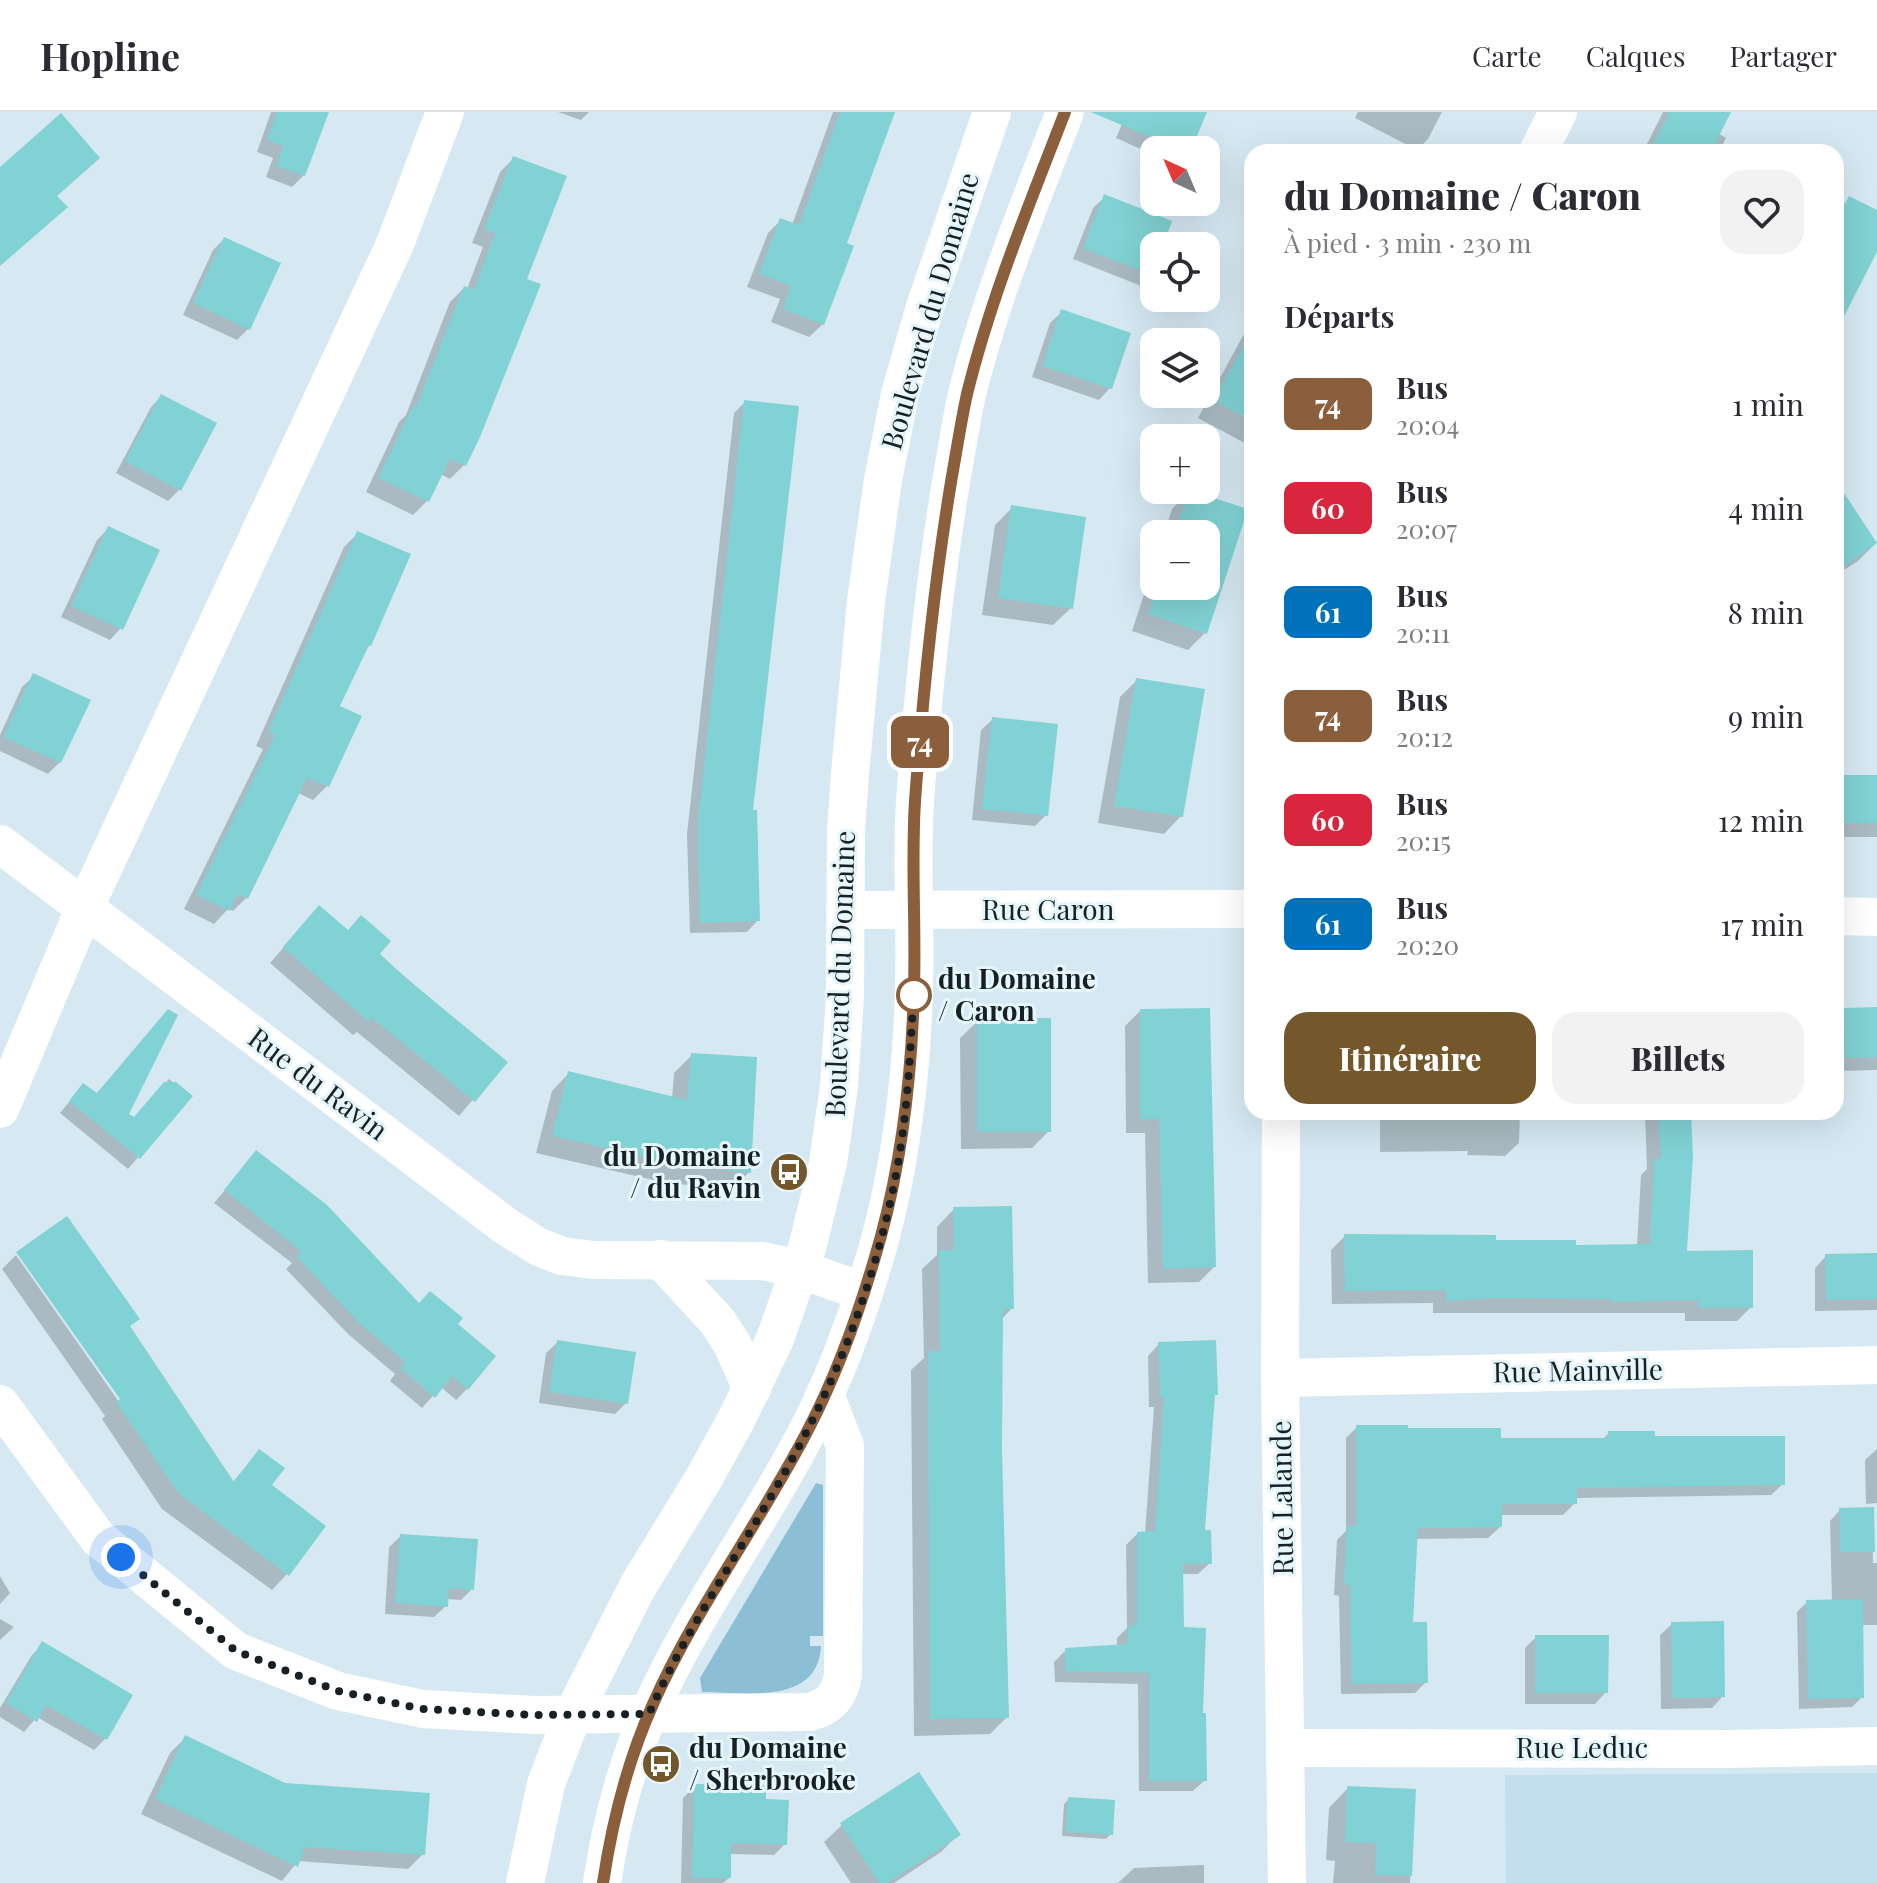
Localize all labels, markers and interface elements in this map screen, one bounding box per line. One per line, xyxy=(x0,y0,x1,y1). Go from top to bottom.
text: Hopline xyxy=(40,30,180,81)
text: Carte xyxy=(1472,37,1542,74)
text: Calques xyxy=(1586,37,1685,74)
text: Partager xyxy=(1729,37,1837,74)
north arrow xyxy=(1140,136,1220,216)
map controls xyxy=(1140,136,1220,600)
street label: Boulevard du Domaine xyxy=(871,168,986,453)
text: du Domaine / Caron xyxy=(1284,169,1641,220)
button: heart xyxy=(1720,170,1804,254)
text: À pied · 3 min · 230 m xyxy=(1284,225,1531,260)
button: locate xyxy=(1140,232,1220,312)
text: Départs xyxy=(1284,296,1394,336)
button: layers xyxy=(1140,328,1220,408)
text: Bus xyxy=(1396,367,1448,407)
text: 1 min xyxy=(1732,384,1804,424)
text: 74 xyxy=(1315,385,1341,422)
text: 20:04 xyxy=(1396,407,1459,442)
button: + xyxy=(1140,424,1220,504)
text: Bus xyxy=(1396,471,1448,511)
text: 4 min xyxy=(1728,488,1804,528)
text: 60 xyxy=(1311,489,1345,526)
text: 20:07 xyxy=(1396,511,1457,546)
button: − xyxy=(1140,520,1220,600)
text: Bus xyxy=(1396,575,1448,615)
text: 8 min xyxy=(1728,592,1804,632)
text: 61 xyxy=(1315,593,1341,630)
text: 20:11 xyxy=(1396,615,1450,650)
text: Bus xyxy=(1396,679,1448,719)
text: 9 min xyxy=(1728,696,1804,736)
text: 74 xyxy=(1315,697,1341,734)
line badge: 74 xyxy=(884,716,956,768)
text: 20:12 xyxy=(1396,719,1453,754)
text: 74 xyxy=(907,723,933,760)
text: Bus xyxy=(1396,783,1448,823)
text: 12 min xyxy=(1718,800,1804,840)
text: 60 xyxy=(1311,801,1345,838)
text: 20:15 xyxy=(1396,823,1451,858)
street label: Boulevard du Domaine xyxy=(815,830,862,1118)
text: Bus xyxy=(1396,887,1448,927)
street label: Rue Caron xyxy=(982,890,1115,927)
text: 17 min xyxy=(1720,904,1804,944)
text: 61 xyxy=(1315,905,1341,942)
text: 20:20 xyxy=(1396,927,1459,962)
place label: du Domaine / Caron xyxy=(938,959,1096,1028)
marker: du Domaine / Caron xyxy=(897,978,931,1012)
button: Itinéraire xyxy=(1284,1012,1536,1104)
button: Billets xyxy=(1552,1012,1804,1104)
street label: Rue du Ravin xyxy=(242,1018,396,1148)
place label: du Domaine / du Ravin xyxy=(603,1136,761,1205)
bus stop icon: du Domaine / du Ravin xyxy=(768,1151,810,1193)
street label: Rue Mainville xyxy=(1493,1350,1663,1389)
street label: Rue Lalande xyxy=(1261,1420,1300,1576)
your location xyxy=(101,1537,141,1577)
place label: du Domaine / Sherbrooke xyxy=(689,1728,856,1797)
street label: Rue Leduc xyxy=(1516,1728,1648,1765)
bus stop icon: du Domaine / Sherbrooke xyxy=(640,1743,682,1785)

